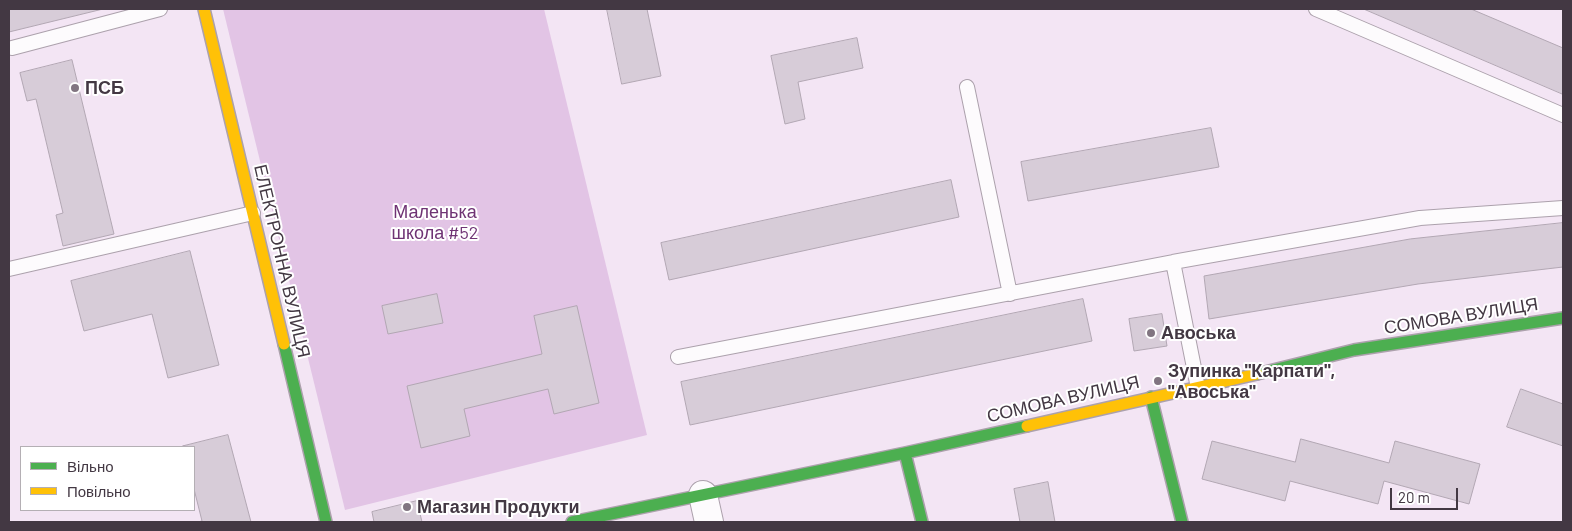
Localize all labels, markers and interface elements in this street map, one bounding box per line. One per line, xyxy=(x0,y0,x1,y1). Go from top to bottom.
place label: ПСБ xyxy=(85,77,124,99)
marker: ПСБ xyxy=(69,82,81,94)
street label: ЕЛЕКТРОННА ВУЛИЦЯ xyxy=(249,162,315,360)
park label: Маленька школа #52 xyxy=(391,201,479,243)
street label: СОМОВА ВУЛИЦЯ xyxy=(1382,293,1540,339)
place label: Авоська xyxy=(1161,322,1236,344)
marker: Авоська xyxy=(1145,327,1157,339)
place label: Зупинка "Карпати", "Авоська" xyxy=(1168,360,1335,402)
street label: СОМОВА ВУЛИЦЯ xyxy=(985,371,1141,427)
marker: Зупинка "Карпати", "Авоська" xyxy=(1152,375,1164,387)
legend xyxy=(20,446,195,511)
text: Вільно xyxy=(67,457,114,475)
scale bar xyxy=(1392,478,1460,510)
text: Повільно xyxy=(67,482,131,500)
text: 20 m xyxy=(1398,488,1430,506)
place label: Магазин Продукти xyxy=(417,496,580,518)
marker: Магазин Продукти xyxy=(401,501,413,513)

